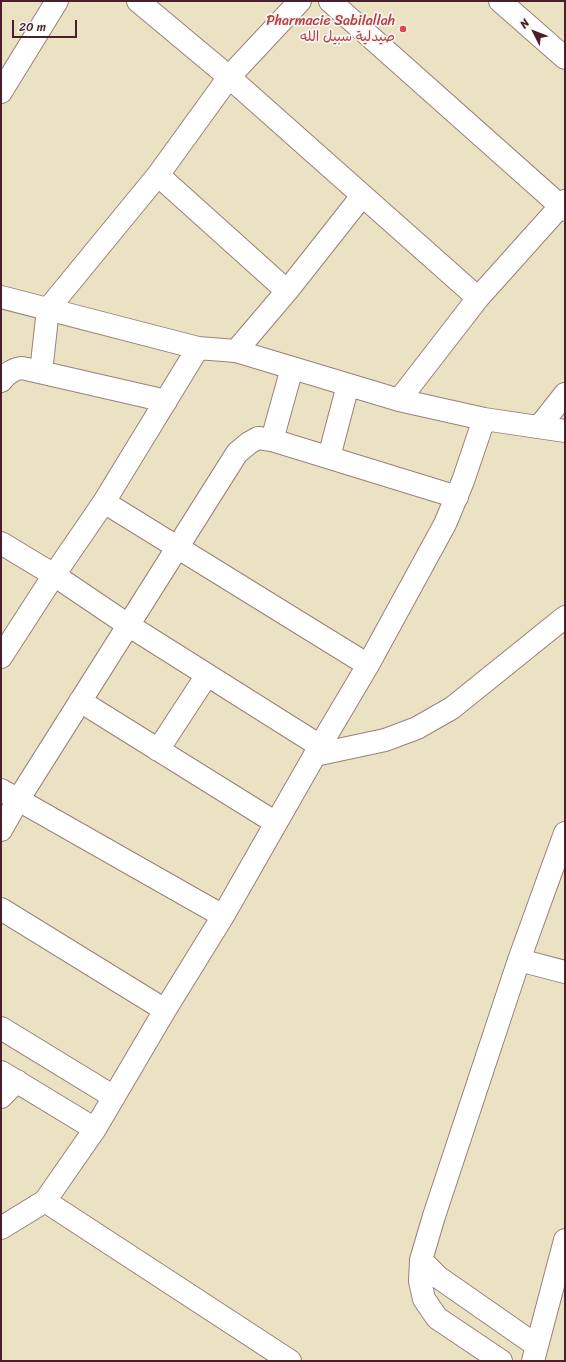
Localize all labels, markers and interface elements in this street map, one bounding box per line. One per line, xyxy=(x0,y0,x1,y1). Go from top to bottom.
scale bar xyxy=(14,12,79,38)
north arrow xyxy=(514,12,554,52)
place label: Pharmacie Sabilallah صيدلية سبيل الله xyxy=(266,13,395,46)
text: N xyxy=(515,14,534,33)
text: 20 m xyxy=(19,16,46,38)
marker: Pharmacie Sabilallah صيدلية سبيل الله xyxy=(398,24,408,34)

